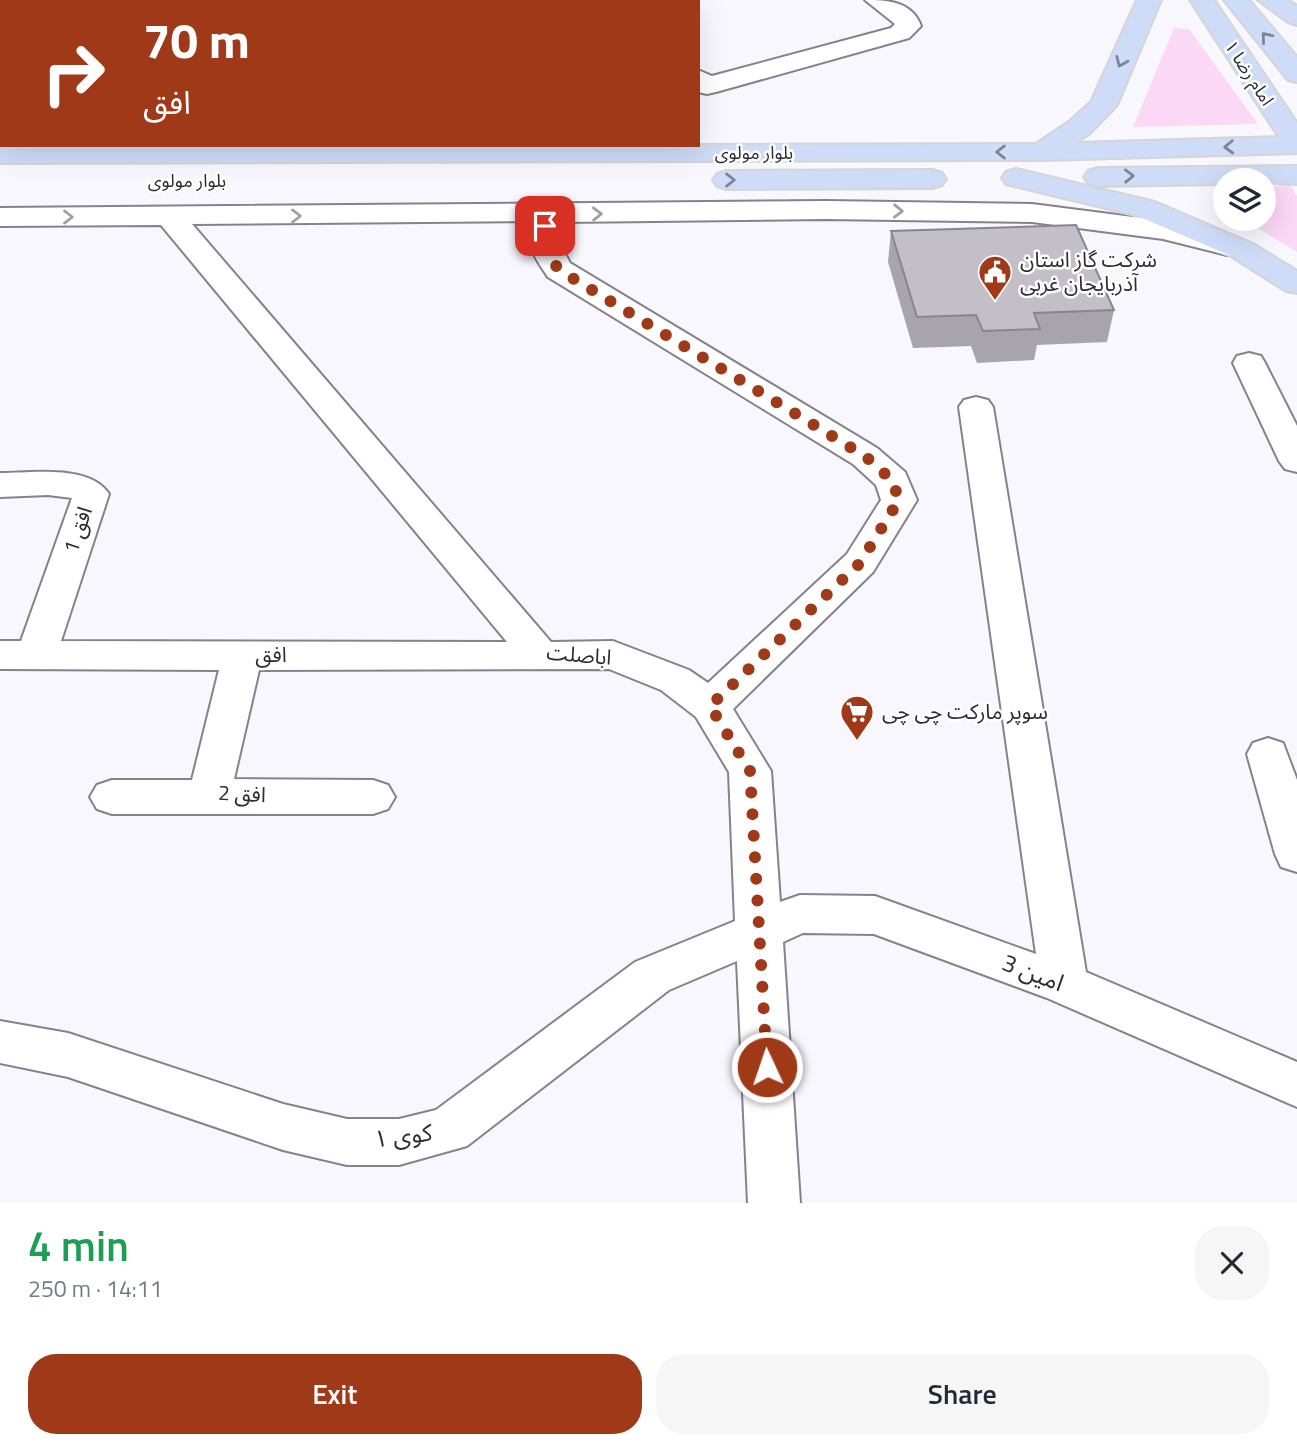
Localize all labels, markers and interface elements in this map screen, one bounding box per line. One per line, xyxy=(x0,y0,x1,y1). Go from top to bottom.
text: 70 m xyxy=(143,2,250,77)
icon: right xyxy=(28,28,119,119)
one-way arrow xyxy=(1262,32,1275,45)
street label: امام رضا ۱ xyxy=(1217,35,1281,111)
one-way arrow xyxy=(1115,55,1129,68)
text: افق xyxy=(143,78,191,126)
street label: بلوار مولوی xyxy=(715,139,793,166)
one-way arrow xyxy=(1223,139,1234,154)
one-way arrow xyxy=(996,144,1006,160)
street label: بلوار مولوی xyxy=(148,167,226,194)
one-way arrow xyxy=(1124,168,1134,184)
map controls xyxy=(1213,168,1276,231)
button: layers xyxy=(1213,168,1276,231)
one-way arrow xyxy=(725,172,735,188)
pin xyxy=(515,196,575,256)
one-way arrow xyxy=(893,203,903,219)
one-way arrow xyxy=(591,206,602,221)
icon: arrive xyxy=(526,207,564,245)
one-way arrow xyxy=(291,208,301,224)
one-way arrow xyxy=(63,209,74,225)
place label: شرکت گاز استان آذربایجان غربی xyxy=(1020,243,1157,299)
public building icon: شرکت گاز استان آذربایجان غربی xyxy=(976,253,1014,302)
street label: افق 1 xyxy=(54,502,100,557)
street label: اباصلت xyxy=(545,635,613,673)
street label: افق xyxy=(255,638,287,670)
supermarket icon: سوپر مارکت چی چی xyxy=(838,693,876,742)
place label: سوپر مارکت چی چی xyxy=(882,695,1048,727)
street label: افق 2 xyxy=(217,776,267,810)
street label: امین 3 xyxy=(997,944,1069,1000)
position arrow xyxy=(730,1030,804,1104)
street label: کوی ۱ xyxy=(372,1113,435,1156)
text: 4 min xyxy=(28,1213,129,1277)
button: close xyxy=(1195,1226,1269,1300)
text: 250 m · 14:11 xyxy=(28,1271,163,1306)
button: Exit xyxy=(28,1354,642,1434)
button: Share xyxy=(656,1354,1269,1434)

